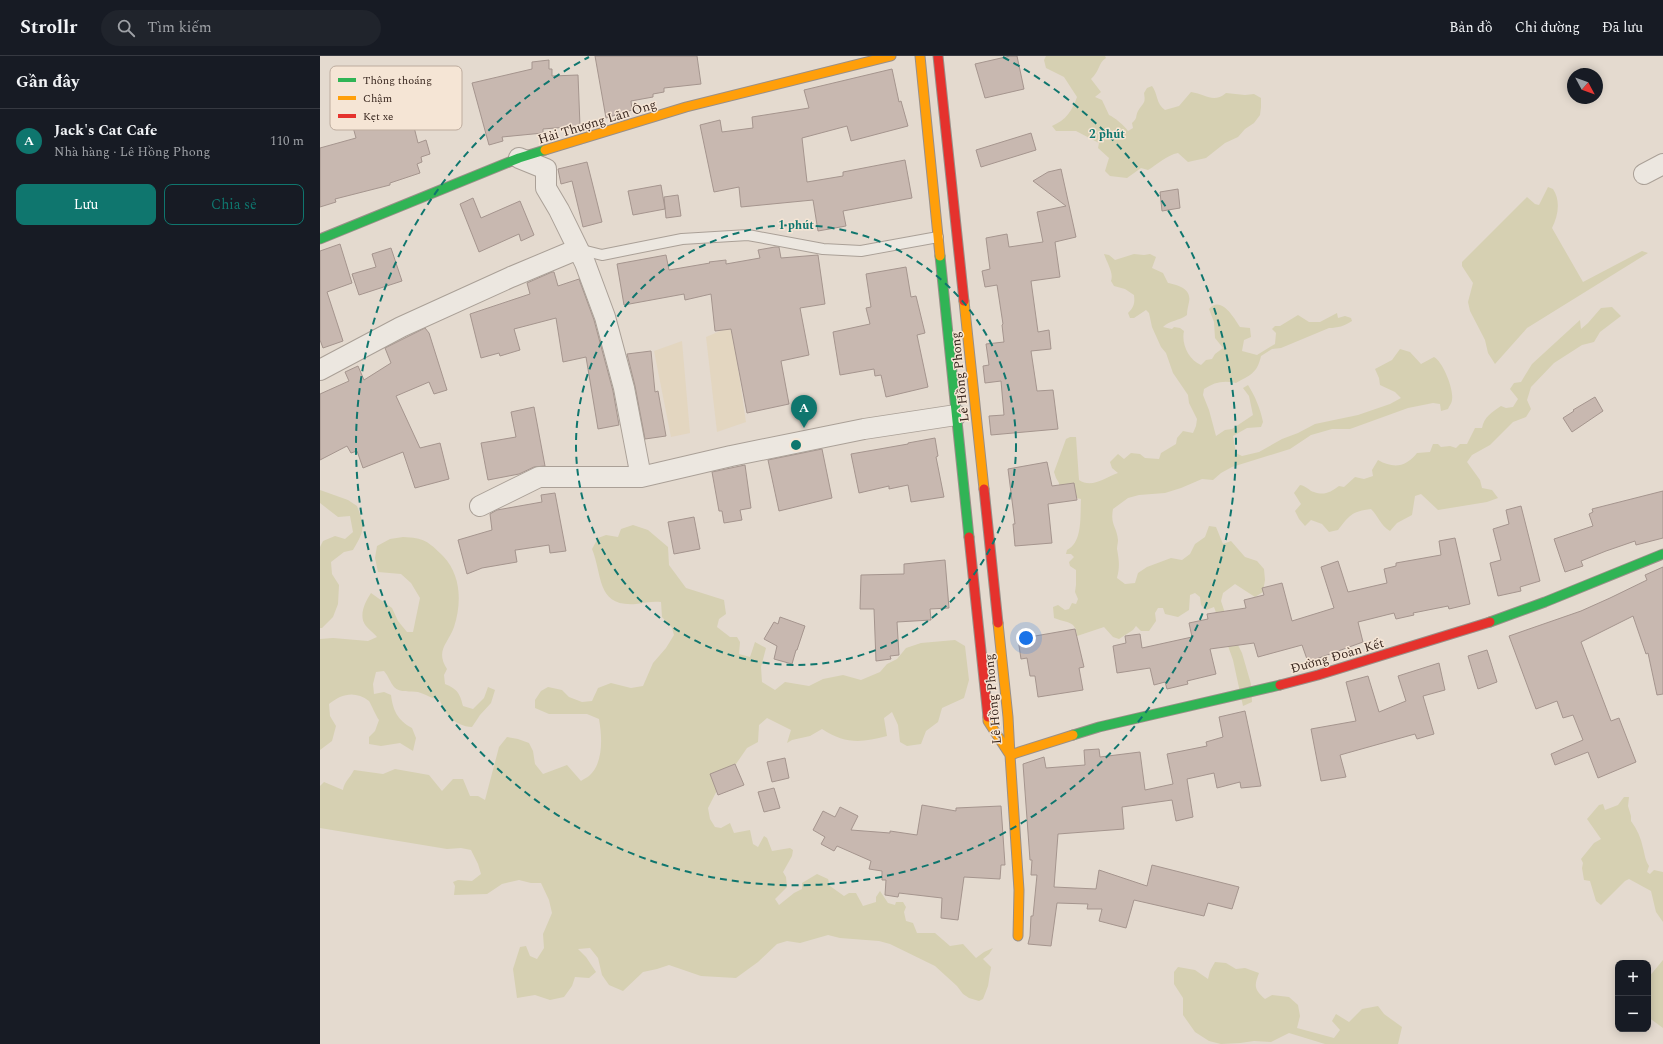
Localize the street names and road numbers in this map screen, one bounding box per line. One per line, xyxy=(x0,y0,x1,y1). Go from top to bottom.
street label: Hải Thượng Lãn Ông xyxy=(535,94,659,150)
street label: Lê Hồng Phong xyxy=(945,331,975,423)
street label: Đường Đoàn Kết xyxy=(1288,633,1387,679)
street label: Lê Hồng Phong xyxy=(979,653,1007,745)

